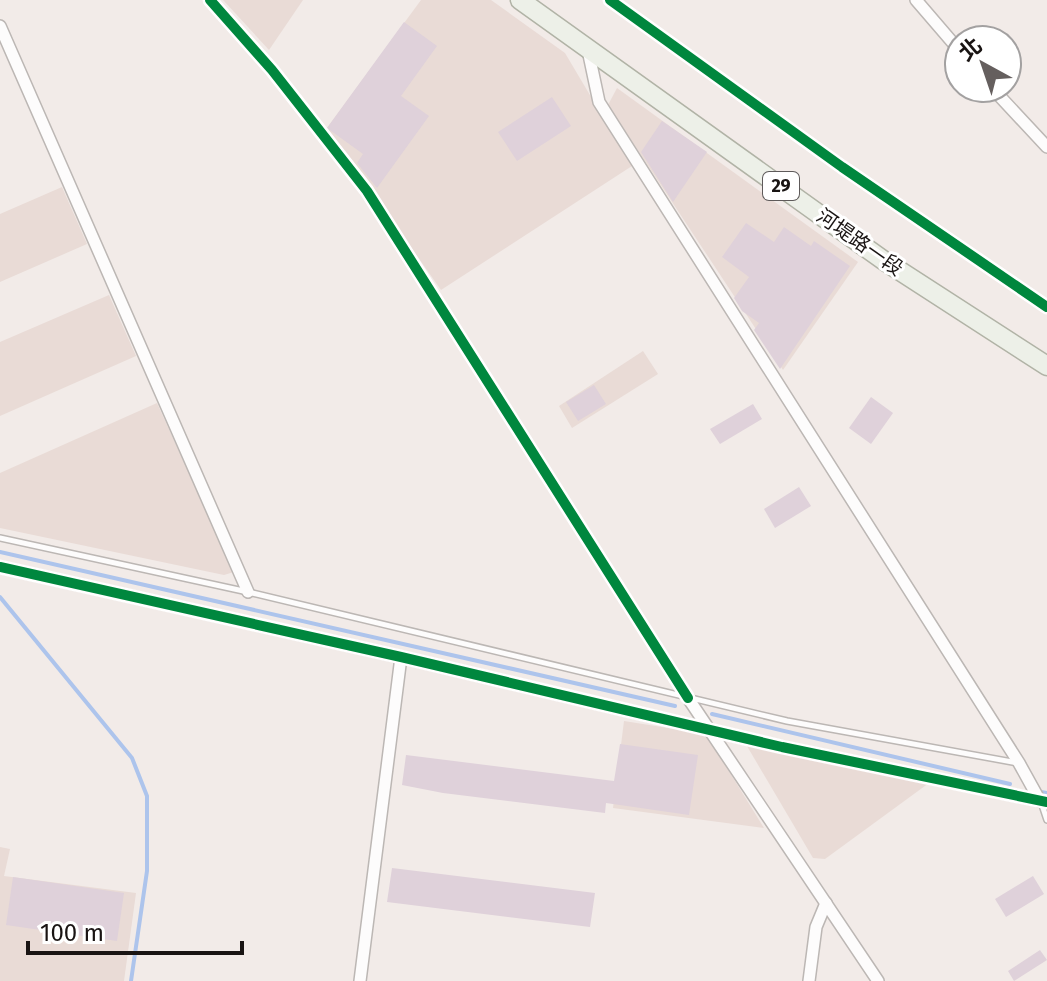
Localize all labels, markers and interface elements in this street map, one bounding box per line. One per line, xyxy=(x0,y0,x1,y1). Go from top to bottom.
north arrow xyxy=(943,24,1023,104)
text: 北 xyxy=(953,32,988,66)
road number: 29 xyxy=(763,172,799,200)
street label: 河堤路一段 xyxy=(812,203,908,281)
scale bar xyxy=(28,905,242,955)
text: 100 m xyxy=(40,919,104,947)

